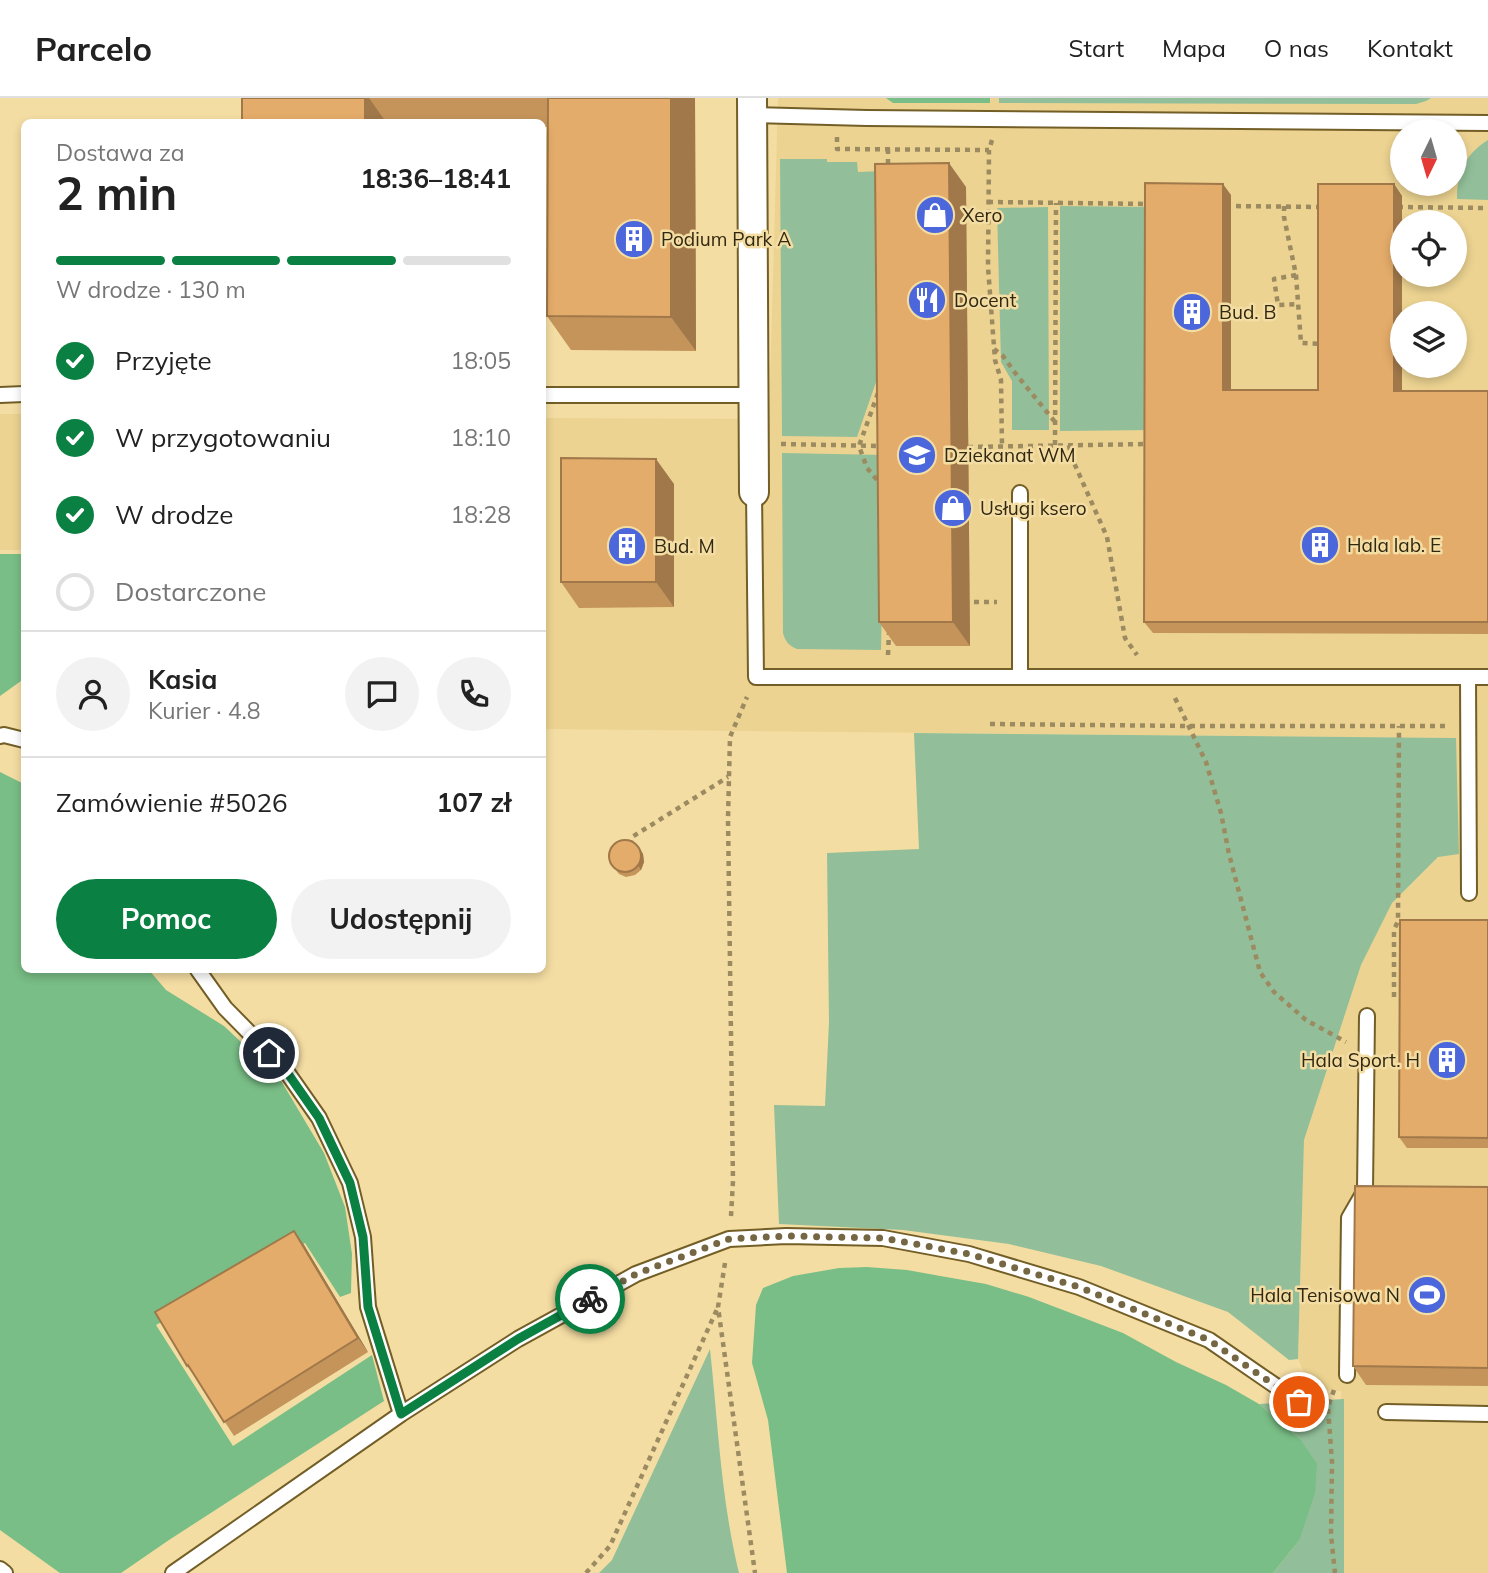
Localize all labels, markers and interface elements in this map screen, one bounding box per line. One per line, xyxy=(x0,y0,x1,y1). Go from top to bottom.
text: Parcelo xyxy=(35,28,152,69)
text: Start xyxy=(1069,33,1124,63)
text: Mapa xyxy=(1162,33,1226,63)
text: O nas xyxy=(1264,33,1329,63)
text: Kontakt xyxy=(1367,33,1453,63)
north arrow xyxy=(1390,119,1466,196)
map controls xyxy=(1390,119,1467,378)
text: Dostawa za xyxy=(56,138,185,167)
text: 18:36–18:41 xyxy=(360,162,511,195)
text: 2 min xyxy=(56,164,177,222)
shop icon: Xero xyxy=(914,194,956,236)
place label: Xero xyxy=(962,203,1002,227)
button: locate xyxy=(1390,210,1467,287)
building icon: Podium Park A xyxy=(613,218,655,260)
place label: Podium Park A xyxy=(661,227,791,251)
text: W drodze · 130 m xyxy=(56,275,246,304)
restaurant icon: Docent xyxy=(906,279,948,321)
place label: Docent xyxy=(954,288,1017,312)
building icon: Bud. B xyxy=(1171,291,1213,333)
place label: Bud. B xyxy=(1219,300,1277,324)
button: layers xyxy=(1390,301,1467,378)
icon: check xyxy=(56,342,94,380)
text: Przyjęte xyxy=(115,344,212,377)
text: 18:05 xyxy=(451,346,511,375)
icon: check xyxy=(56,419,94,457)
text: W przygotowaniu xyxy=(115,421,331,454)
text: 18:10 xyxy=(451,423,511,452)
school or university icon: Dziekanat WM xyxy=(896,434,938,476)
place label: Dziekanat WM xyxy=(944,443,1076,467)
shop icon: Usługi ksero xyxy=(932,487,974,529)
icon: check xyxy=(56,496,94,534)
place label: Usługi ksero xyxy=(980,496,1087,520)
text: W drodze xyxy=(115,498,233,531)
text: 18:28 xyxy=(451,500,511,529)
building icon: Hala lab. E xyxy=(1299,524,1341,566)
building icon: Bud. M xyxy=(606,525,648,567)
place label: Hala lab. E xyxy=(1347,533,1441,557)
place label: Bud. M xyxy=(654,534,715,558)
text: Dostarczone xyxy=(115,575,266,608)
button: person xyxy=(56,657,130,731)
button: chat xyxy=(345,657,419,731)
button: phone xyxy=(437,657,511,731)
text: Kasia xyxy=(148,663,217,696)
text: Kurier · 4.8 xyxy=(148,696,260,725)
text: Zamówienie #5026 xyxy=(56,786,288,819)
text: 107 zł xyxy=(437,786,511,819)
button: Pomoc xyxy=(56,879,277,959)
button: Udostępnij xyxy=(291,879,511,959)
pin xyxy=(239,1023,299,1083)
icon: home xyxy=(250,1034,288,1072)
building icon: Hala Sport. H xyxy=(1426,1039,1468,1081)
place label: Hala Sport. H xyxy=(1301,1048,1420,1072)
courier xyxy=(555,1264,625,1334)
sports icon: Hala Tenisowa N xyxy=(1406,1274,1448,1316)
icon: bike xyxy=(571,1280,609,1318)
place label: Hala Tenisowa N xyxy=(1250,1283,1400,1307)
pin xyxy=(1269,1372,1329,1432)
icon: bag xyxy=(1280,1383,1318,1421)

